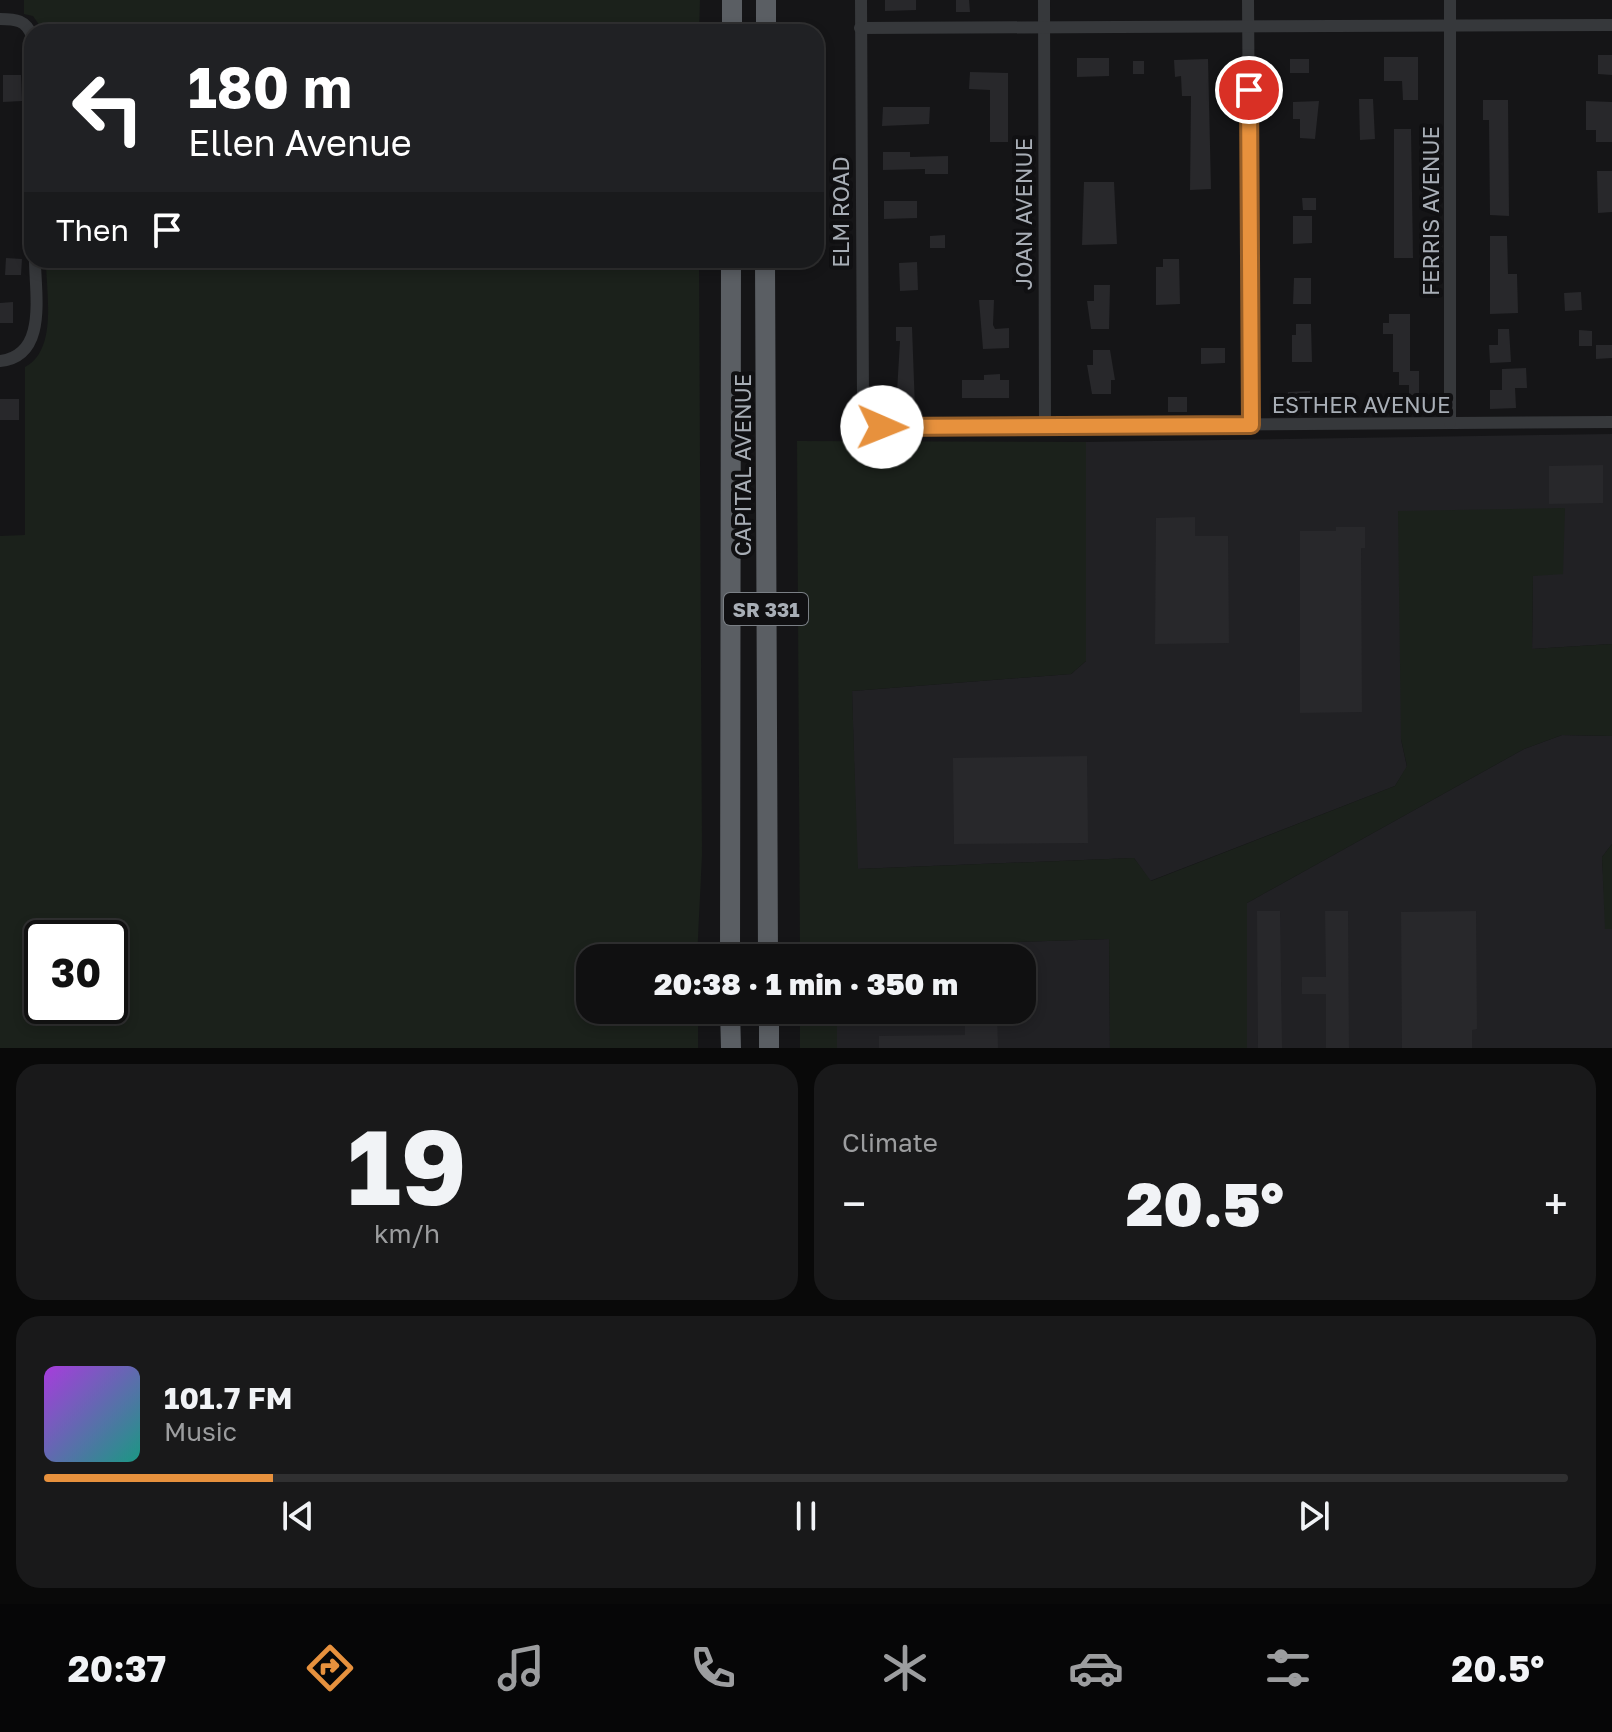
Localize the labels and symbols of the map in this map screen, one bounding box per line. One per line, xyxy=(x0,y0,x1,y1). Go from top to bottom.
pin xyxy=(1215,56,1283,124)
street label: FERRIS AVENUE xyxy=(1417,126,1444,296)
street label: JOAN AVENUE xyxy=(1010,138,1037,290)
street label: ELM ROAD xyxy=(827,156,854,268)
street label: CAPITAL AVENUE xyxy=(729,374,756,556)
position arrow xyxy=(840,385,924,469)
street label: ESTHER AVENUE xyxy=(1272,391,1450,418)
road number: SR 331 xyxy=(724,593,808,625)
speed limit sign: 30 xyxy=(24,920,128,1024)

